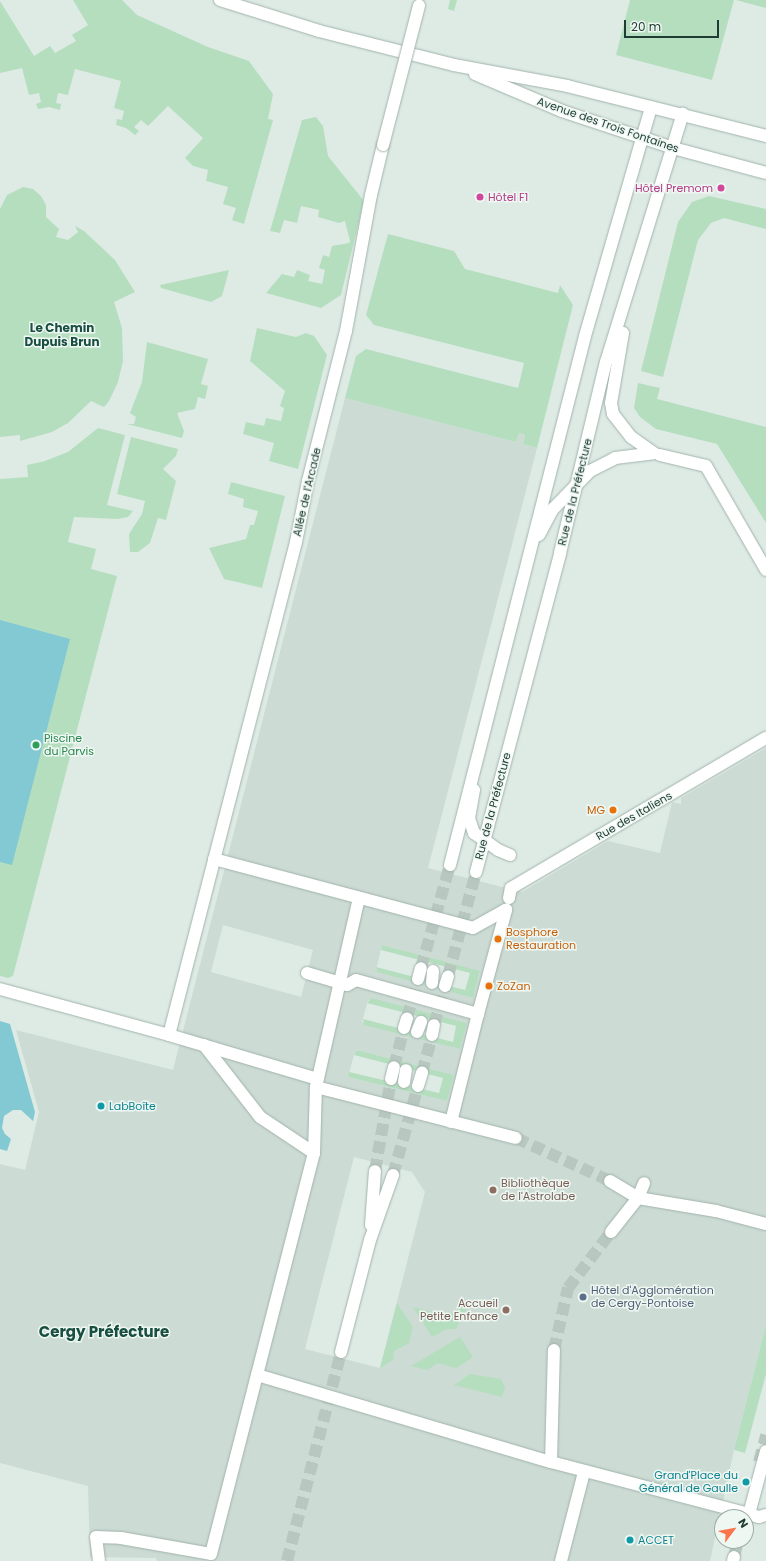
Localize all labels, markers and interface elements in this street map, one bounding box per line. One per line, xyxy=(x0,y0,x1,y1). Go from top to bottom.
scale bar xyxy=(626,12,721,38)
text: 20 m xyxy=(631,18,661,35)
street label: Avenue des Trois Fontaines xyxy=(535,95,681,155)
place label: Hôtel Premom xyxy=(635,181,713,195)
marker: Hôtel Premom xyxy=(716,183,726,193)
place label: Hôtel F1 xyxy=(488,190,528,204)
marker: Hôtel F1 xyxy=(475,192,485,202)
district label: Le Chemin Dupuis Brun xyxy=(24,321,100,349)
street label: Rue de la Préfecture xyxy=(555,437,595,547)
street label: Allée de l'Arcade xyxy=(290,446,324,538)
place label: Piscine du Parvis xyxy=(44,732,94,758)
marker: Piscine du Parvis xyxy=(31,740,41,750)
street label: Rue de la Préfecture xyxy=(472,751,514,861)
street label: Rue des Italiens xyxy=(594,789,674,843)
place label: MG xyxy=(587,803,605,817)
marker: MG xyxy=(608,805,618,815)
place label: Bosphore Restauration xyxy=(506,926,576,952)
marker: Bosphore Restauration xyxy=(493,934,503,944)
place label: ZoZan xyxy=(497,979,530,993)
marker: ZoZan xyxy=(484,981,494,991)
place label: LabBoîte xyxy=(109,1099,156,1113)
marker: LabBoîte xyxy=(96,1101,106,1111)
place label: Bibliothèque de l'Astrolabe xyxy=(501,1177,575,1203)
marker: Bibliothèque de l'Astrolabe xyxy=(488,1185,498,1195)
place label: Hôtel d'Agglomération de Cergy-Pontoise xyxy=(591,1284,714,1310)
marker: Hôtel d'Agglomération de Cergy-Pontoise xyxy=(578,1292,588,1302)
place label: Accueil Petite Enfance xyxy=(420,1297,498,1323)
marker: Accueil Petite Enfance xyxy=(501,1305,511,1315)
district label: Cergy Préfecture xyxy=(39,1323,169,1341)
place label: Grand'Place du Général de Gaulle xyxy=(639,1469,738,1495)
marker: Grand'Place du Général de Gaulle xyxy=(741,1477,751,1487)
north arrow xyxy=(714,1509,754,1549)
text: N xyxy=(734,1515,752,1531)
place label: ACCET xyxy=(638,1533,674,1547)
marker: ACCET xyxy=(625,1535,635,1545)

